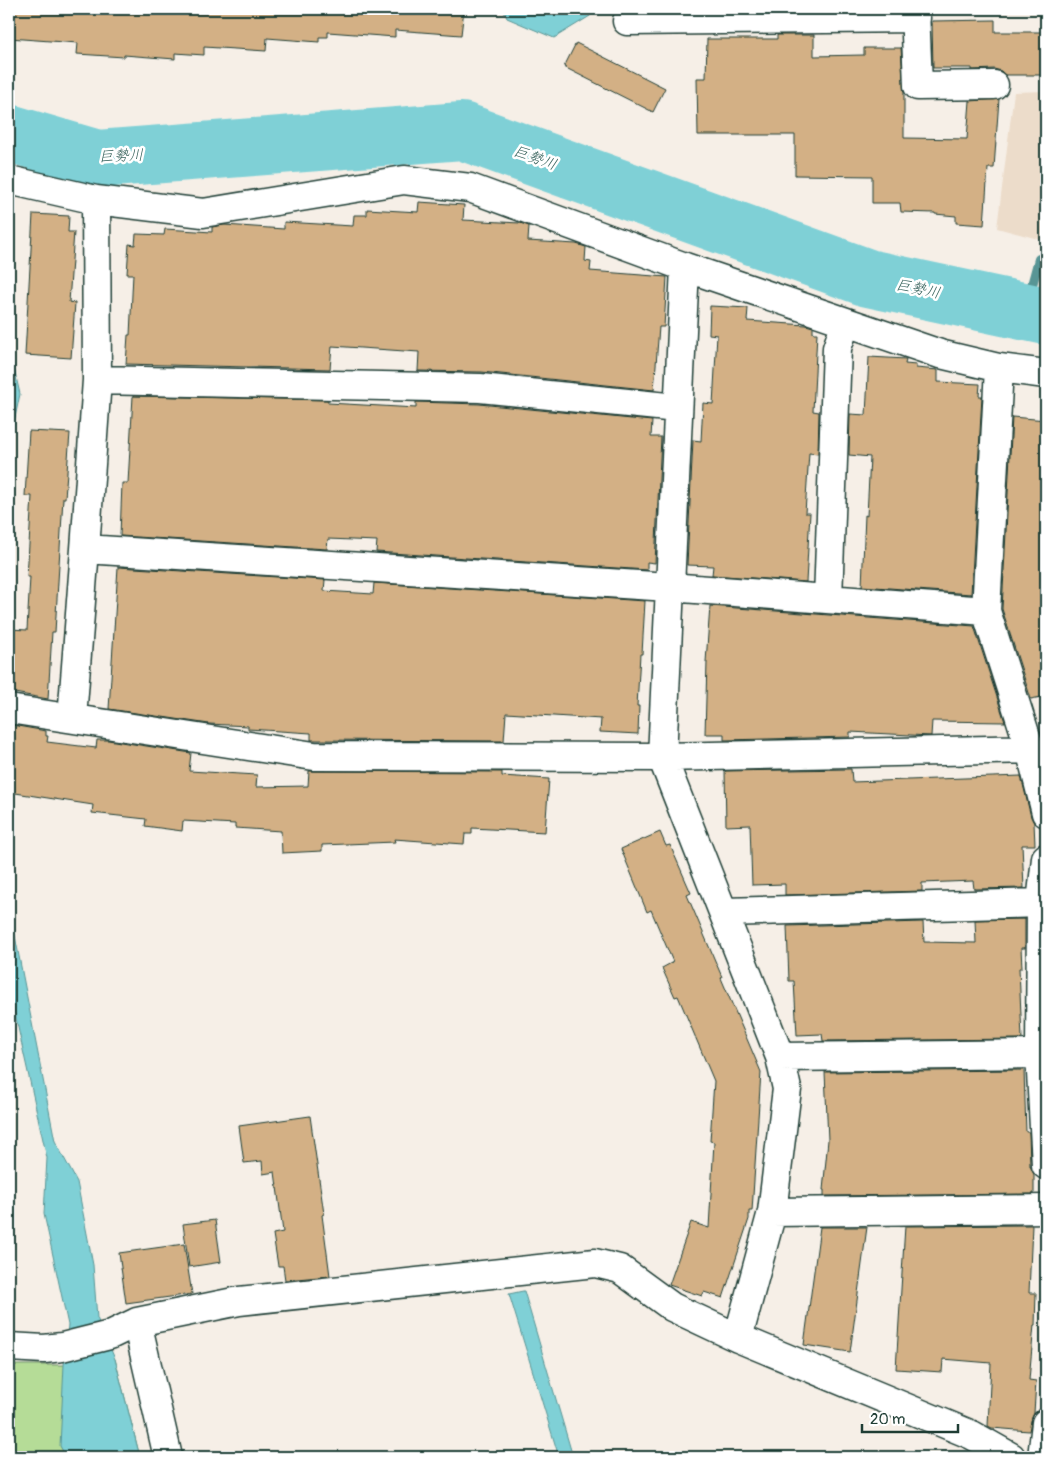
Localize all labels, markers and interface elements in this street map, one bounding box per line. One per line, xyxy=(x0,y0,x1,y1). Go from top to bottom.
water label: 巨勢川 xyxy=(511,141,559,175)
water label: 巨勢川 xyxy=(98,146,144,166)
water label: 巨勢川 xyxy=(894,275,942,303)
scale bar xyxy=(862,1401,959,1433)
text: 20 m xyxy=(870,1410,905,1429)

